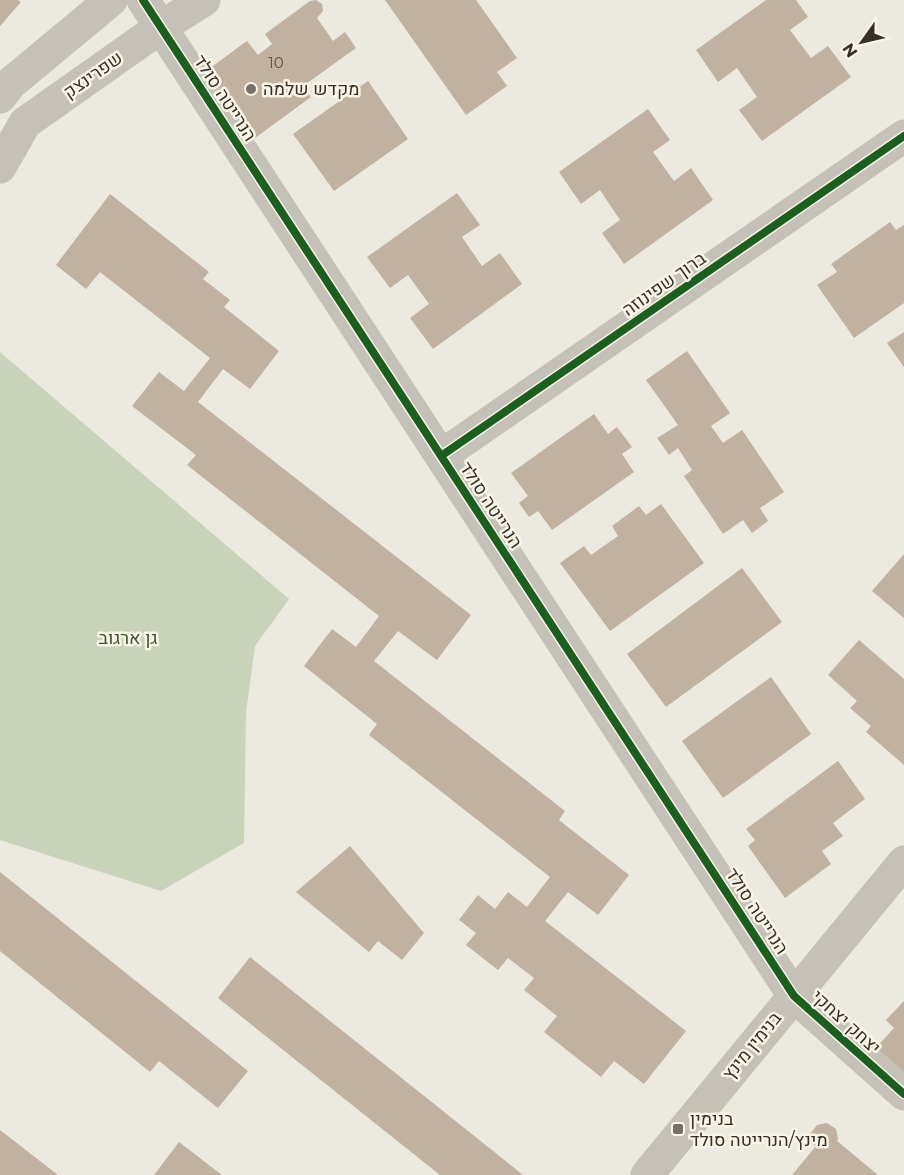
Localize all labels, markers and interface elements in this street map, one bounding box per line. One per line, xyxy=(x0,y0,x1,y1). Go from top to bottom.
north arrow xyxy=(832,12,892,72)
text: N xyxy=(838,39,861,61)
street label: שפרינצק xyxy=(59,47,127,103)
street label: הנרייטה סולד xyxy=(189,51,261,145)
house number: 10 xyxy=(268,53,284,72)
place label: מקדש שלמה xyxy=(263,78,360,100)
marker: מקדש שלמה xyxy=(244,82,258,96)
street label: ברוך שפינוזה xyxy=(618,247,710,321)
street label: הנרייטה סולד xyxy=(455,458,527,552)
park label: גן ארגוב xyxy=(99,627,158,649)
street label: הנרייטה סולד xyxy=(721,864,793,958)
street label: יצחק יצחקי xyxy=(807,985,885,1059)
street label: בנימין מינץ xyxy=(718,1007,786,1084)
place label: בנימין מינץ/הנרייטה סולד xyxy=(690,1108,828,1151)
marker: בנימין מינץ/הנרייטה סולד xyxy=(671,1122,685,1136)

